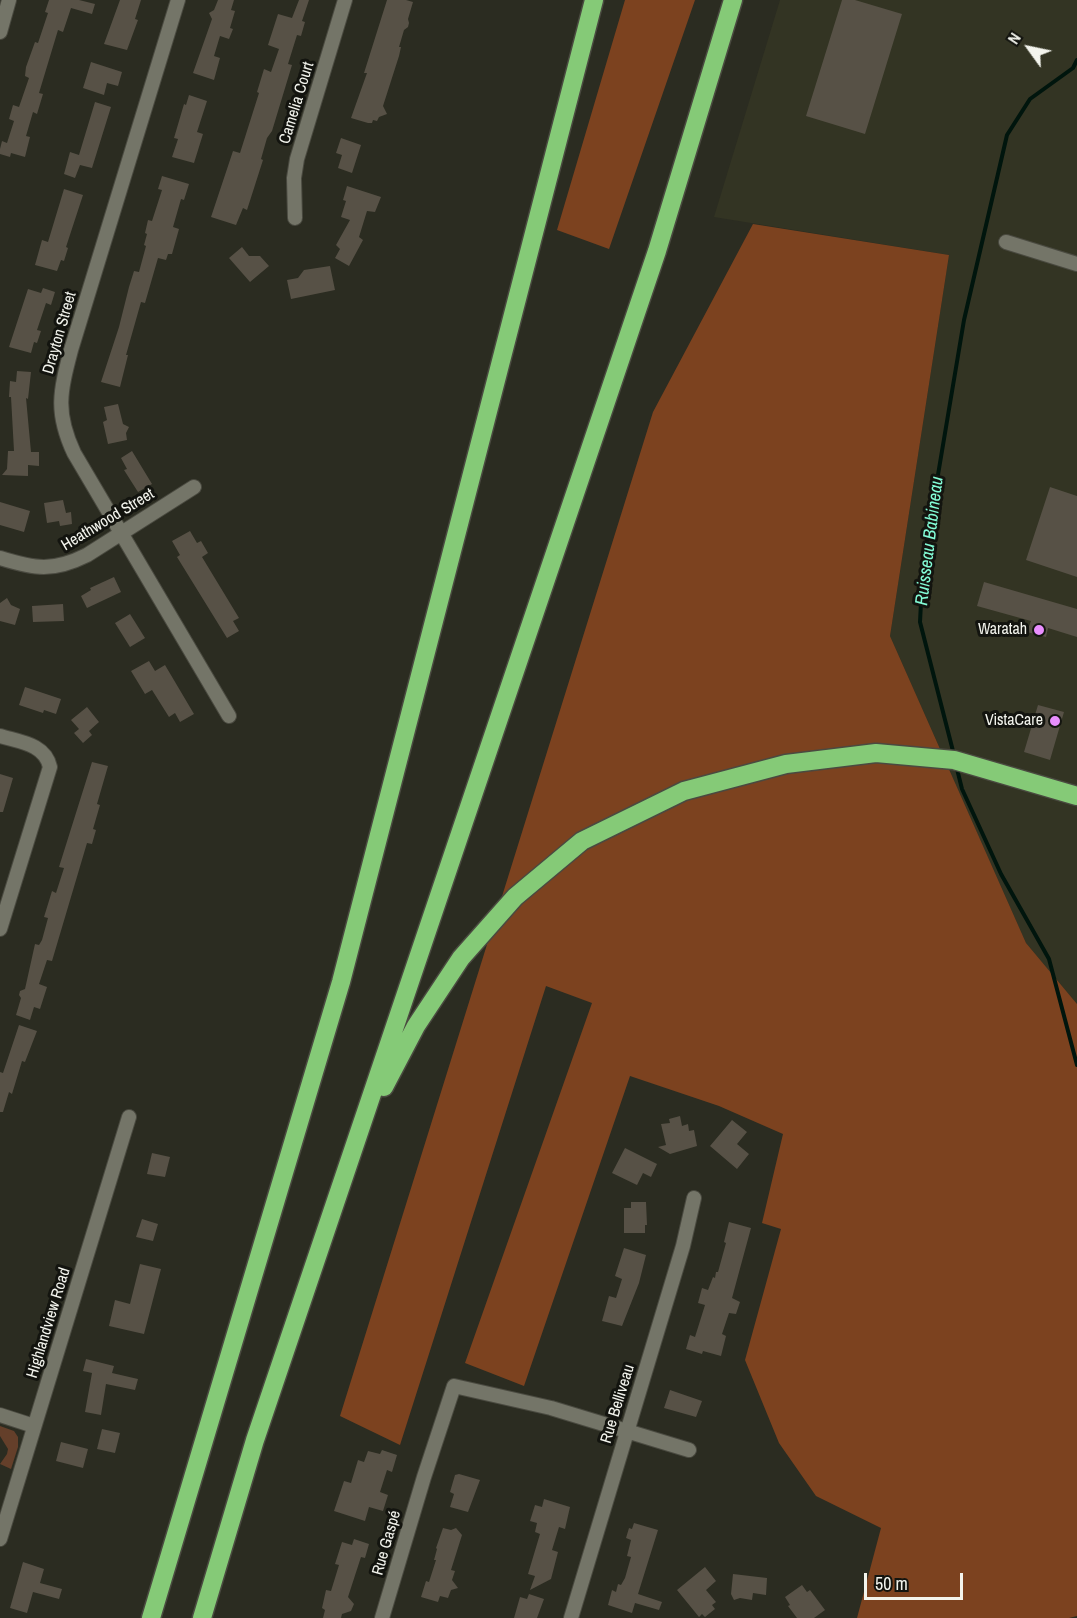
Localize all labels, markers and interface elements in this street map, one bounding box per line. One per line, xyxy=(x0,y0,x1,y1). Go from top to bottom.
north arrow xyxy=(999,18,1059,78)
text: N xyxy=(1002,28,1026,48)
street label: Camelia Court xyxy=(275,60,319,146)
street label: Drayton Street xyxy=(39,290,81,376)
water label: Ruisseau Babineau xyxy=(911,475,949,607)
street label: Heathwood Street xyxy=(58,485,158,555)
place label: Waratah xyxy=(978,620,1027,640)
marker: Waratah xyxy=(1032,623,1046,637)
place label: VistaCare xyxy=(985,711,1043,731)
marker: VistaCare xyxy=(1048,714,1062,728)
street label: Highlandview Road xyxy=(23,1265,75,1381)
street label: Rue Belliveau xyxy=(597,1362,639,1446)
street label: Rue Gaspé xyxy=(369,1508,405,1578)
scale bar xyxy=(867,1561,966,1599)
text: 50 m xyxy=(875,1571,908,1596)

